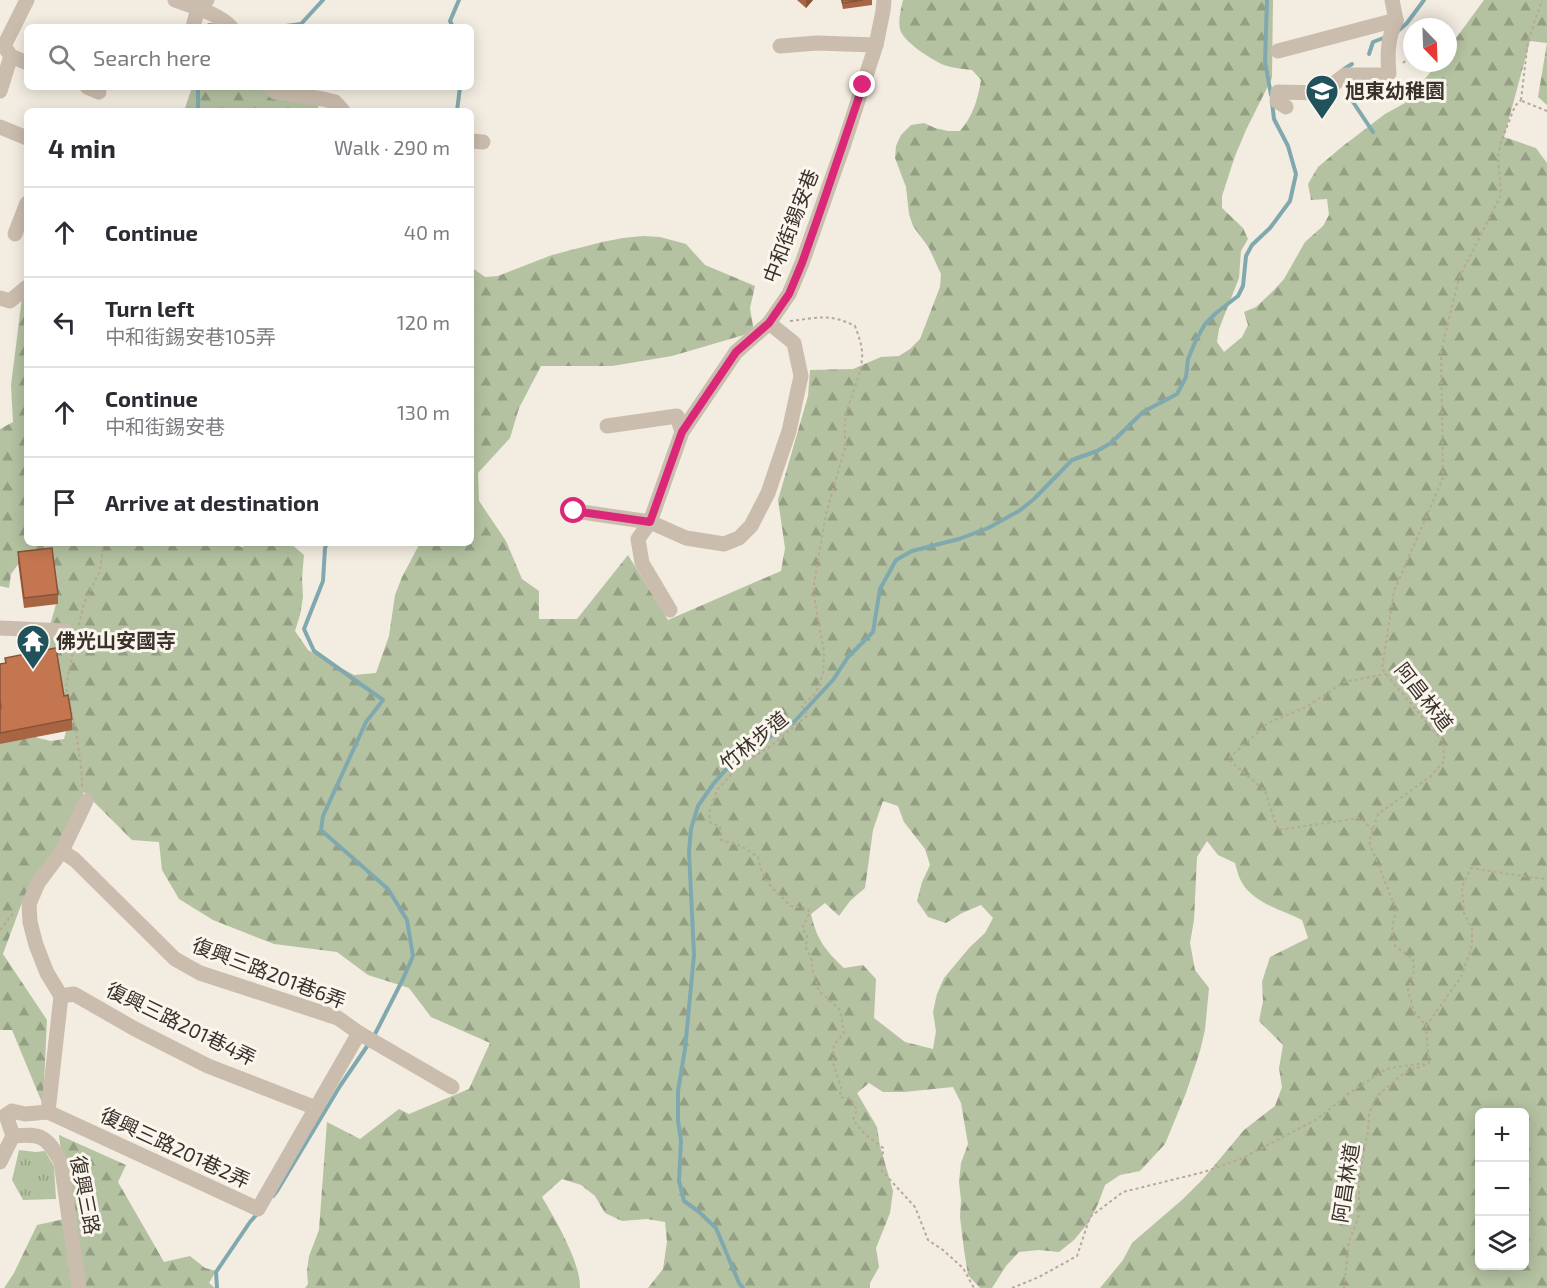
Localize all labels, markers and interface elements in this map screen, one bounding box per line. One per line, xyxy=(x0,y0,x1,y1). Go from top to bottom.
north arrow xyxy=(1403,18,1457,72)
search box xyxy=(24,24,474,90)
icon: search xyxy=(45,41,78,74)
text: Search here xyxy=(93,44,211,70)
route end xyxy=(849,71,875,97)
school or university icon: 旭東幼稚園 xyxy=(1304,73,1340,120)
place label: 旭東幼稚園 xyxy=(1345,78,1445,102)
text: 4 min xyxy=(48,132,116,163)
text: Walk · 290 m xyxy=(334,135,450,159)
street label: 中和街錫安巷 xyxy=(757,165,823,286)
icon: ahead xyxy=(48,216,81,249)
text: Continue xyxy=(105,219,198,245)
text: 40 m xyxy=(404,220,450,244)
text: Turn left xyxy=(105,295,194,321)
icon: left xyxy=(48,306,81,339)
text: 120 m xyxy=(397,310,450,334)
text: 中和街錫安巷105弄 xyxy=(105,324,276,348)
text: Continue xyxy=(105,385,198,411)
icon: ahead xyxy=(48,396,81,429)
text: 130 m xyxy=(397,400,450,424)
text: 中和街錫安巷 xyxy=(105,414,225,438)
icon: arrive xyxy=(48,486,81,519)
text: Arrive at destination xyxy=(105,489,319,515)
route start xyxy=(560,497,586,523)
temple icon: 佛光山安國寺 xyxy=(15,623,51,670)
place label: 佛光山安國寺 xyxy=(56,628,176,652)
street label: 阿昌林道 xyxy=(1391,657,1459,735)
street label: 竹林步道 xyxy=(715,706,792,775)
street label: 復興三路201巷6弄 xyxy=(189,932,350,1012)
street label: 復興三路201巷4弄 xyxy=(103,976,260,1070)
street label: 復興三路201巷2弄 xyxy=(97,1102,254,1192)
map controls xyxy=(1475,1108,1529,1270)
button: + xyxy=(1475,1108,1529,1162)
street label: 阿昌林道 xyxy=(1327,1141,1363,1224)
street label: 復興三路 xyxy=(67,1153,105,1236)
button: − xyxy=(1475,1162,1529,1216)
button: layers xyxy=(1475,1216,1529,1270)

